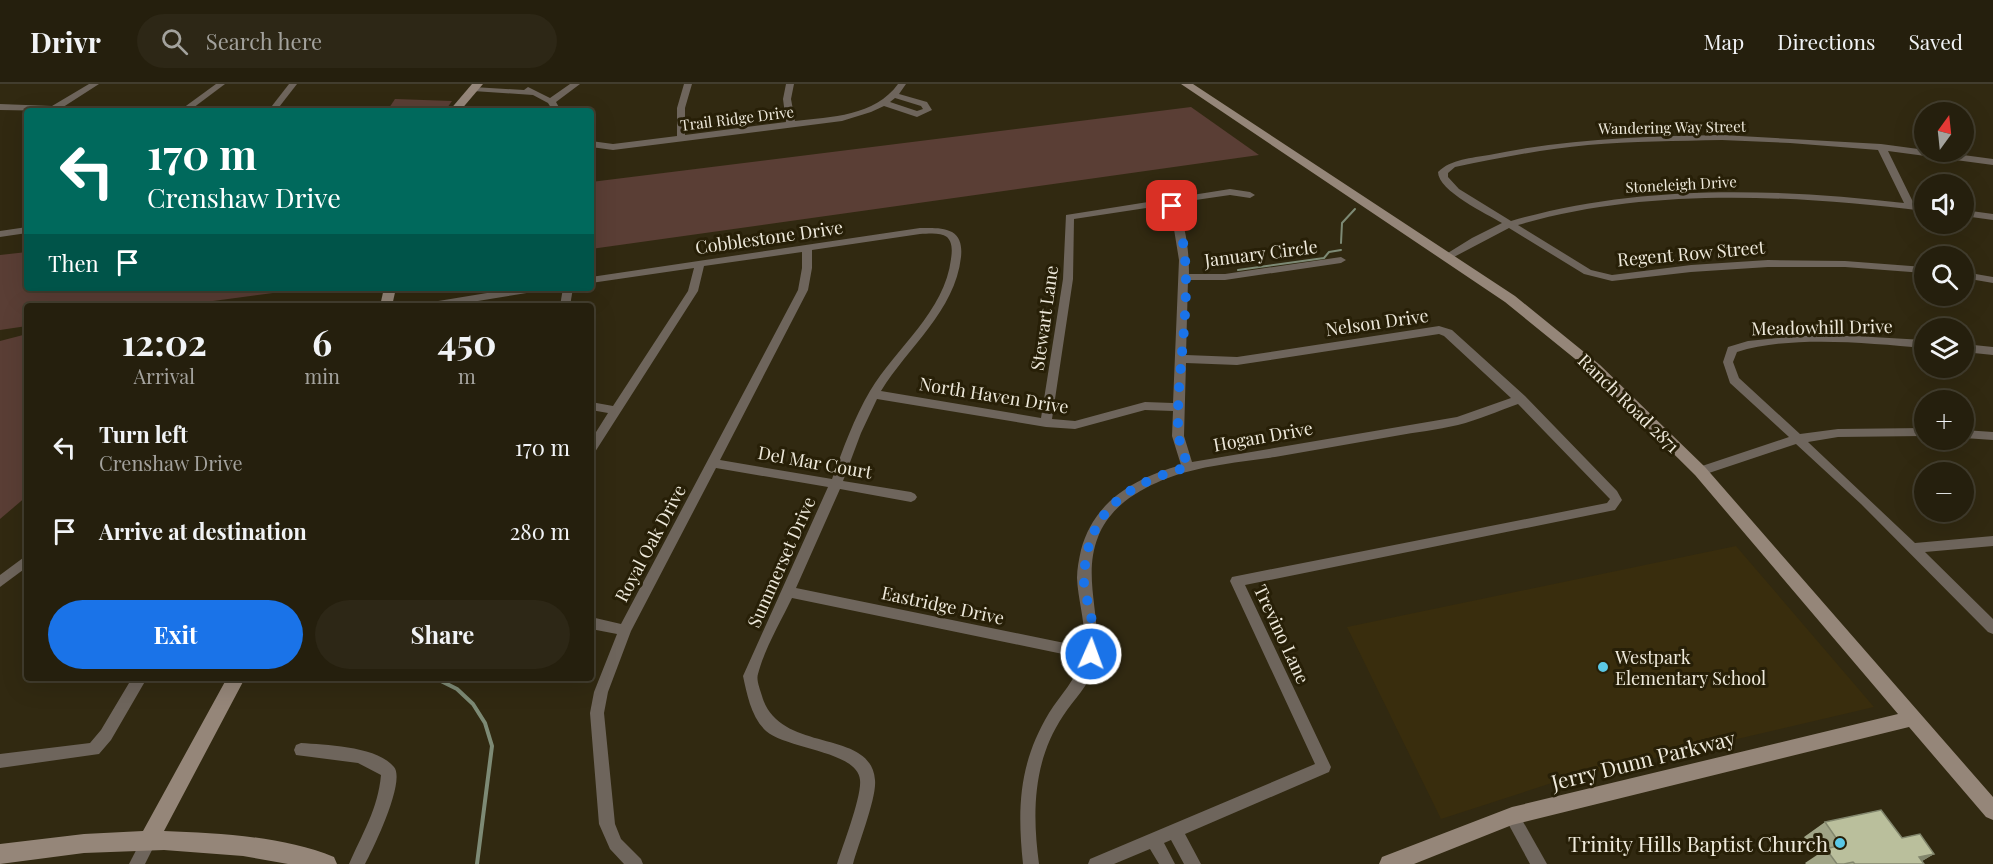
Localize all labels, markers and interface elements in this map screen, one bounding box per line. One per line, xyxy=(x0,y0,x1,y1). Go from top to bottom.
search box xyxy=(137,14,557,68)
text: Drivr xyxy=(30,23,101,60)
icon: search xyxy=(158,25,191,58)
text: Search here xyxy=(206,26,322,56)
text: Map xyxy=(1703,27,1744,55)
text: Directions xyxy=(1777,27,1875,55)
text: Saved xyxy=(1908,27,1963,55)
street label: Trail Ridge Drive xyxy=(679,101,795,135)
north arrow xyxy=(1914,102,1974,162)
map controls xyxy=(1914,102,1974,522)
street label: Wandering Way Street xyxy=(1597,116,1747,138)
text: 170 m xyxy=(147,125,257,181)
icon: left xyxy=(48,132,126,210)
street label: Stoneleigh Drive xyxy=(1625,171,1737,197)
button: sound xyxy=(1914,174,1974,234)
text: Crenshaw Drive xyxy=(147,179,341,215)
pin xyxy=(1146,180,1197,231)
icon: arrive xyxy=(1155,189,1188,222)
street label: Cobblestone Drive xyxy=(694,215,844,259)
street label: January Circle xyxy=(1202,234,1319,272)
street label: Regent Row Street xyxy=(1616,235,1766,271)
icon: arrive xyxy=(111,246,144,279)
button: search xyxy=(1914,246,1974,306)
text: Then xyxy=(48,248,99,278)
street label: Stewart Lane xyxy=(1025,264,1063,372)
street label: Nelson Drive xyxy=(1324,303,1430,341)
street label: Meadowhill Drive xyxy=(1751,314,1893,340)
text: 12:02 xyxy=(122,317,207,365)
text: 6 xyxy=(312,317,332,365)
text: 450 xyxy=(438,317,496,365)
button: layers xyxy=(1914,318,1974,378)
street label: Ranch Road 2871 xyxy=(1573,348,1685,458)
text: Arrival xyxy=(133,362,195,389)
text: min xyxy=(304,362,340,389)
text: m xyxy=(458,362,476,389)
street label: North Haven Drive xyxy=(917,371,1071,419)
button: + xyxy=(1914,390,1974,450)
street label: Hogan Drive xyxy=(1211,415,1315,457)
text: Turn left xyxy=(99,419,188,449)
icon: left xyxy=(48,431,81,464)
text: 170 m xyxy=(515,432,570,462)
street label: Del Mar Court xyxy=(756,440,875,484)
text: Crenshaw Drive xyxy=(99,449,243,476)
button: − xyxy=(1914,462,1974,522)
street label: Royal Oak Drive xyxy=(609,480,691,606)
street label: Summerset Drive xyxy=(741,493,821,631)
icon: arrive xyxy=(48,515,81,548)
text: Arrive at destination xyxy=(99,516,307,546)
text: 280 m xyxy=(510,516,570,546)
street label: Eastridge Drive xyxy=(879,580,1007,630)
street label: Trevino Lane xyxy=(1249,581,1315,687)
button: Exit xyxy=(48,600,303,669)
button: Share xyxy=(315,600,570,669)
position arrow xyxy=(1059,622,1123,686)
place label: Westpark Elementary School xyxy=(1614,645,1766,690)
marker: Westpark Elementary School xyxy=(1596,660,1610,674)
street label: Jerry Dunn Parkway xyxy=(1547,722,1738,796)
place label: Trinity Hills Baptist Church xyxy=(1568,829,1829,857)
marker: Trinity Hills Baptist Church xyxy=(1833,836,1847,850)

